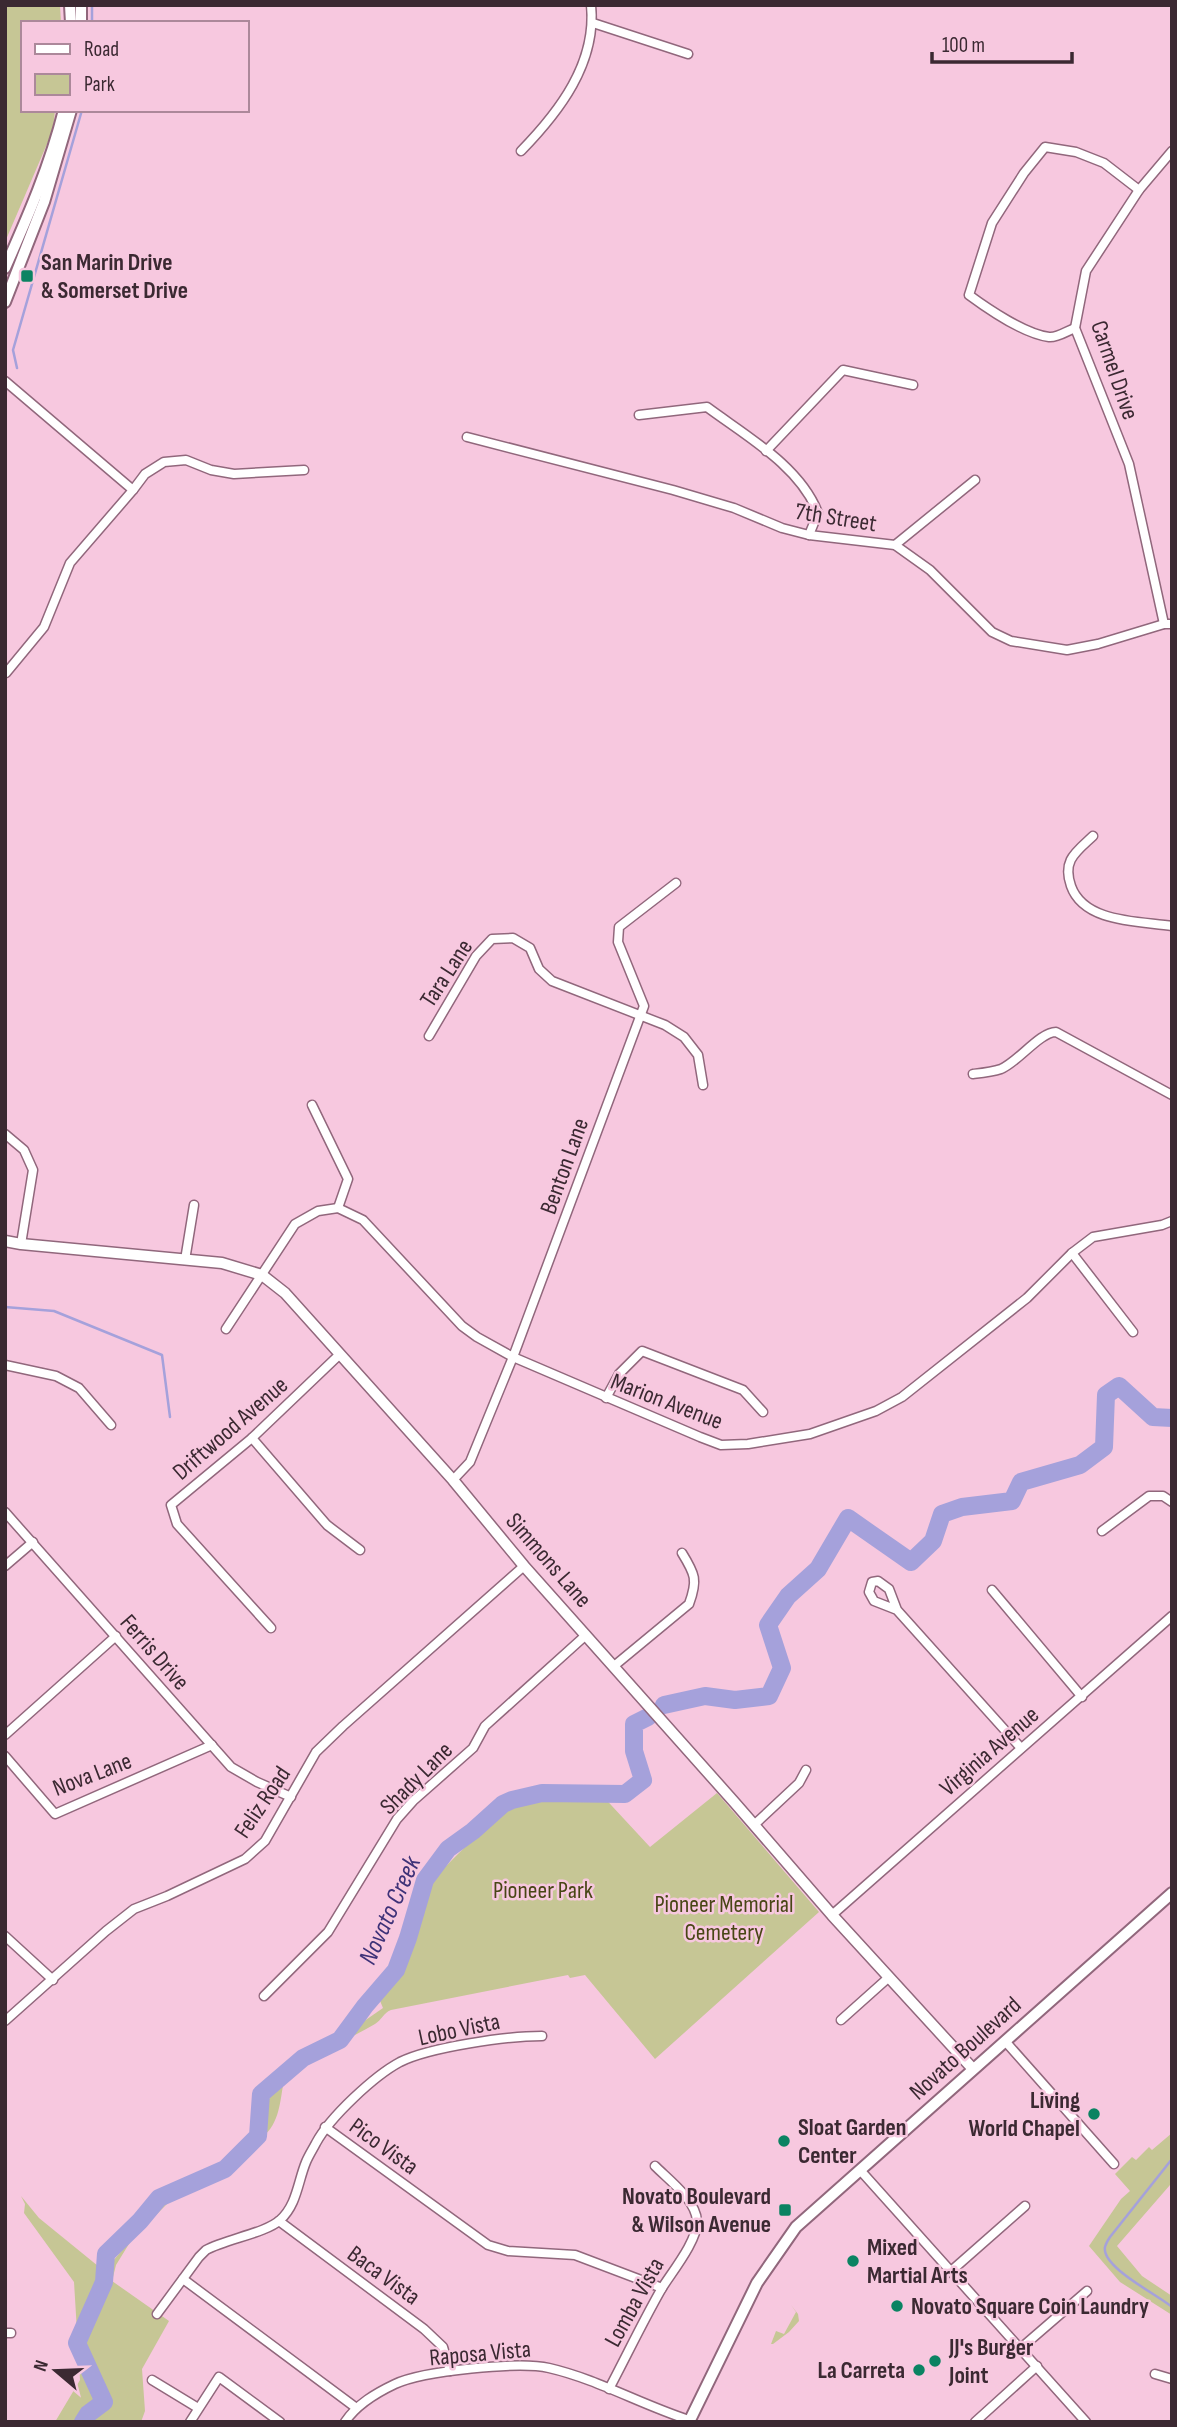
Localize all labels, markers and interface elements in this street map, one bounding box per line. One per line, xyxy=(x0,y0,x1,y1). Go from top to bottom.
legend xyxy=(21,21,248,112)
scale bar xyxy=(932,21,1072,65)
text: 100 m xyxy=(942,33,985,58)
text: Road xyxy=(84,37,119,62)
text: Park xyxy=(84,72,115,97)
place label: San Marin Drive & Somerset Drive xyxy=(41,248,188,305)
marker: San Marin Drive & Somerset Drive xyxy=(19,268,35,284)
street label: Carmel Drive xyxy=(1084,317,1145,423)
street label: 7th Street xyxy=(793,497,879,538)
street label: Tara Lane xyxy=(414,934,479,1013)
street label: Benton Lane xyxy=(534,1114,595,1218)
street label: Marion Avenue xyxy=(607,1367,727,1436)
street label: Driftwood Avenue xyxy=(167,1370,294,1486)
street label: Simmons Lane xyxy=(500,1507,598,1614)
street label: Ferris Drive xyxy=(114,1608,195,1696)
street label: Virginia Avenue xyxy=(934,1700,1045,1802)
street label: Shady Lane xyxy=(374,1736,459,1821)
street label: Nova Lane xyxy=(49,1746,136,1803)
street label: Feliz Road xyxy=(228,1761,297,1844)
water label: Novato Creek xyxy=(353,1851,428,1969)
park label: Pioneer Park xyxy=(493,1876,593,1905)
park label: Pioneer Memorial Cemetery xyxy=(654,1890,794,1947)
street label: Novato Boulevard xyxy=(903,1991,1027,2106)
street label: Lobo Vista xyxy=(416,2007,503,2052)
place label: Living World Chapel xyxy=(969,2086,1080,2143)
marker: Living World Chapel xyxy=(1086,2106,1102,2122)
street label: Pico Vista xyxy=(344,2112,424,2181)
place label: Sloat Garden Center xyxy=(798,2113,907,2170)
marker: Sloat Garden Center xyxy=(776,2133,792,2149)
place label: Novato Boulevard & Wilson Avenue xyxy=(622,2182,771,2239)
marker: Novato Boulevard & Wilson Avenue xyxy=(777,2202,793,2218)
place label: Mixed Martial Arts xyxy=(867,2233,968,2290)
street label: Baca Vista xyxy=(342,2239,426,2311)
street label: Lomba Vista xyxy=(598,2253,671,2352)
marker: Mixed Martial Arts xyxy=(845,2253,861,2269)
place label: Novato Square Coin Laundry xyxy=(911,2292,1149,2321)
marker: Novato Square Coin Laundry xyxy=(889,2298,905,2314)
place label: JJ's Burger Joint xyxy=(948,2333,1034,2390)
street label: Raposa Vista xyxy=(428,2335,532,2372)
north arrow xyxy=(21,2336,91,2406)
marker: JJ's Burger Joint xyxy=(927,2353,943,2369)
place label: La Carreta xyxy=(817,2356,905,2385)
text: N xyxy=(29,2357,54,2374)
marker: La Carreta xyxy=(911,2362,927,2378)

